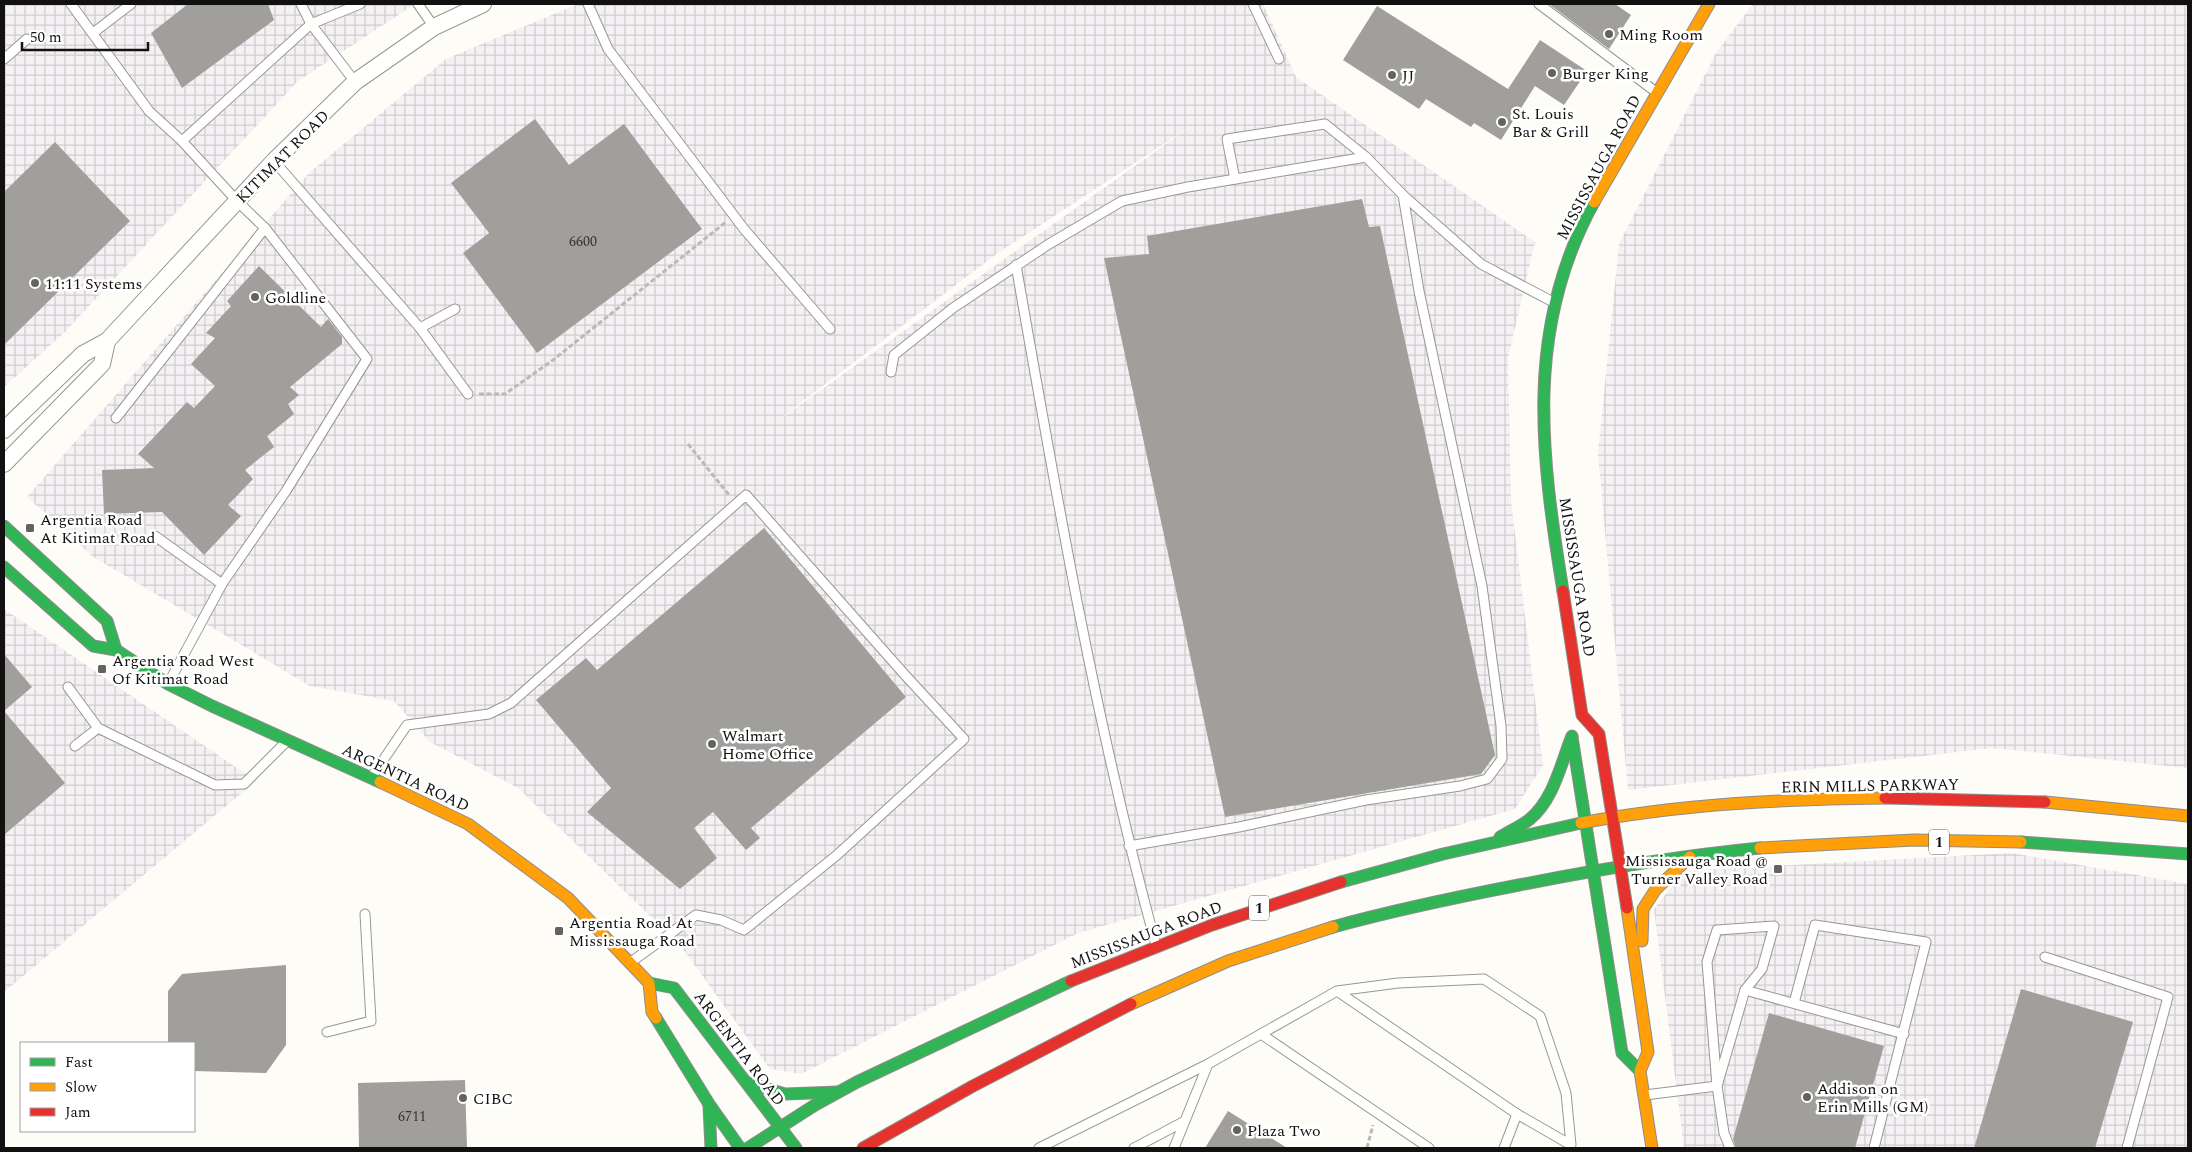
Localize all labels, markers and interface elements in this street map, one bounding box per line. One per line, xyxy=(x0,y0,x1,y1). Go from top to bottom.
scale bar xyxy=(22,20,149,52)
place label: Ming Room xyxy=(1619,23,1703,47)
text: 50 m xyxy=(30,26,62,49)
marker: Ming Room xyxy=(1603,28,1615,40)
place label: Burger King xyxy=(1562,62,1649,86)
place label: JJ xyxy=(1402,64,1414,88)
marker: Burger King xyxy=(1546,67,1558,79)
marker: JJ xyxy=(1386,69,1398,81)
street label: MISSISSAUGA ROAD xyxy=(1550,91,1647,244)
place label: St. Louis Bar & Grill xyxy=(1512,102,1589,144)
street label: KITIMAT ROAD xyxy=(230,104,335,209)
marker: St. Louis Bar & Grill xyxy=(1496,116,1508,128)
house number: 6600 xyxy=(569,231,597,252)
place label: 11:11 Systems xyxy=(45,272,142,296)
marker: 11:11 Systems xyxy=(29,277,41,289)
place label: Goldline xyxy=(265,286,326,310)
marker: Goldline xyxy=(249,291,261,303)
street label: MISSISSAUGA ROAD xyxy=(1553,496,1601,659)
place label: Argentia Road At Kitimat Road xyxy=(40,508,155,550)
marker: Argentia Road At Kitimat Road xyxy=(24,522,36,534)
place label: Argentia Road West Of Kitimat Road xyxy=(112,649,254,691)
marker: Argentia Road West Of Kitimat Road xyxy=(96,663,108,675)
place label: Walmart Home Office xyxy=(722,724,814,766)
street label: ARGENTIA ROAD xyxy=(338,738,473,818)
marker: Walmart Home Office xyxy=(706,738,718,750)
street label: ERIN MILLS PARKWAY xyxy=(1781,772,1959,800)
road number: 1 xyxy=(1929,830,1949,854)
place label: Mississauga Road @ Turner Valley Road xyxy=(1625,849,1768,891)
marker: Mississauga Road @ Turner Valley Road xyxy=(1772,863,1784,875)
street label: MISSISSAUGA ROAD xyxy=(1067,895,1226,975)
road number: 1 xyxy=(1249,896,1269,920)
place label: Argentia Road At Mississauga Road xyxy=(569,911,695,953)
marker: Argentia Road At Mississauga Road xyxy=(553,925,565,937)
street label: ARGENTIA ROAD xyxy=(688,986,790,1111)
legend xyxy=(20,1042,195,1132)
text: Fast xyxy=(65,1051,93,1074)
text: Slow xyxy=(65,1076,97,1099)
place label: Addison on Erin Mills (GM) xyxy=(1817,1077,1928,1119)
place label: CIBC xyxy=(473,1087,513,1111)
marker: Addison on Erin Mills (GM) xyxy=(1801,1091,1813,1103)
marker: CIBC xyxy=(457,1092,469,1104)
text: Jam xyxy=(65,1101,91,1124)
house number: 6711 xyxy=(398,1106,426,1127)
place label: Plaza Two xyxy=(1247,1119,1321,1143)
marker: Plaza Two xyxy=(1231,1124,1243,1136)

